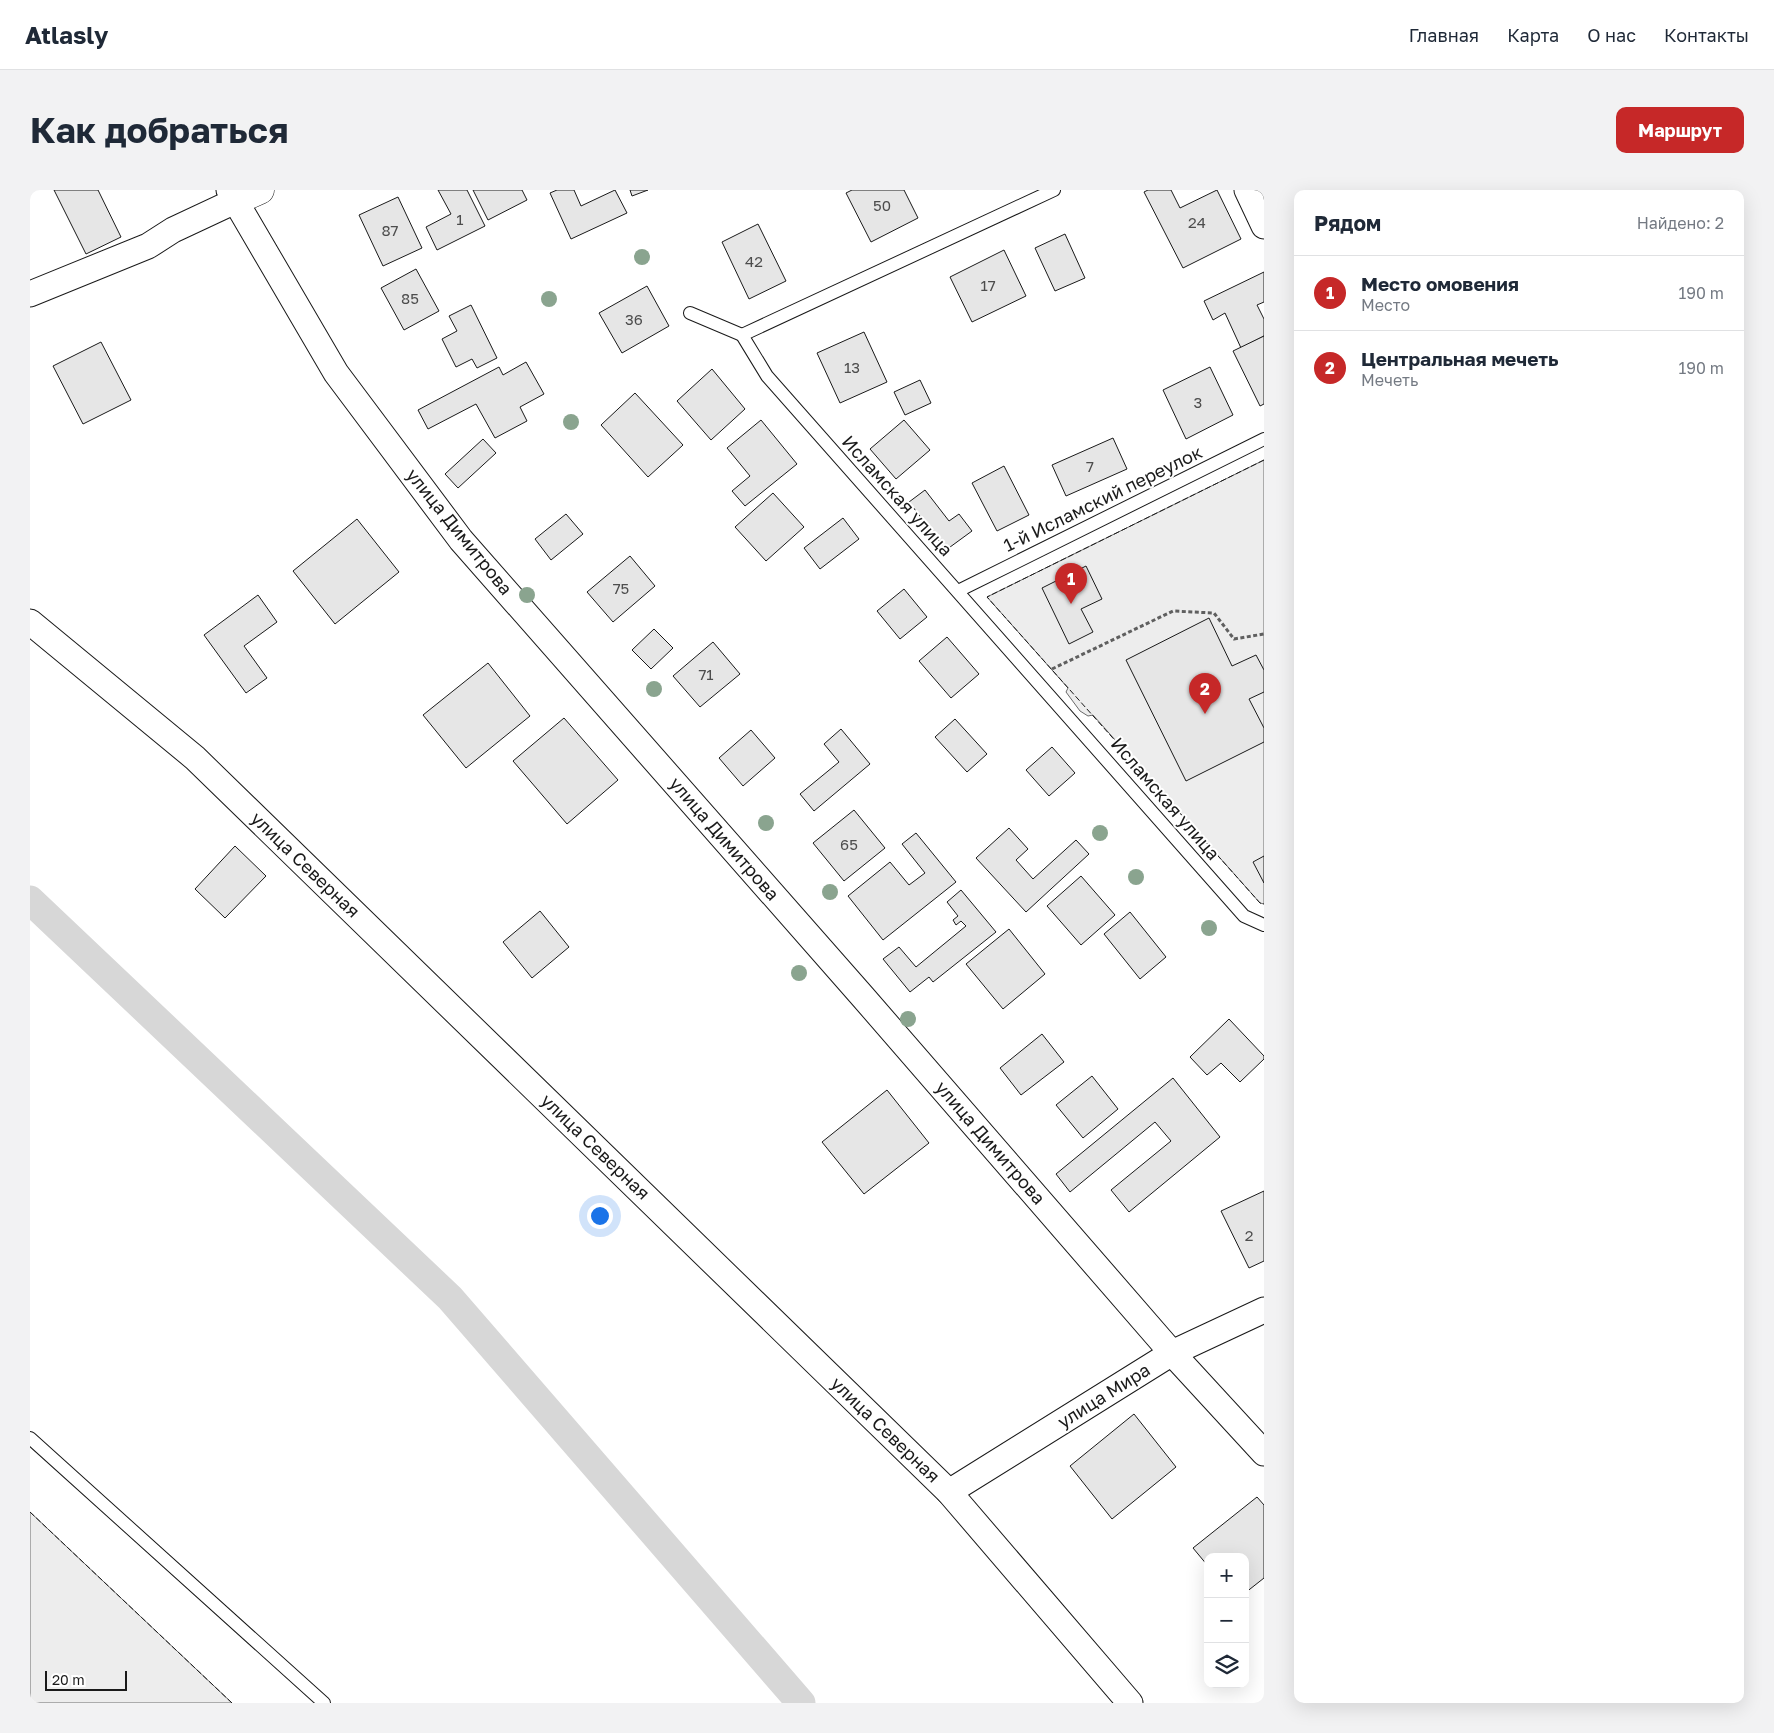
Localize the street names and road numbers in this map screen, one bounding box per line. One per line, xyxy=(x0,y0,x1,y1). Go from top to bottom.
street label: Исламская улица xyxy=(838,430,958,560)
street label: 1-й Исламский переулок xyxy=(999,440,1206,556)
street label: улица Димитрова xyxy=(402,464,518,599)
street label: Исламская улица xyxy=(1107,733,1225,864)
street label: улица Димитрова xyxy=(665,772,784,905)
street label: улица Северная xyxy=(247,807,365,922)
street label: улица Димитрова xyxy=(931,1076,1050,1209)
street label: улица Северная xyxy=(537,1089,655,1204)
street label: улица Мира xyxy=(1053,1358,1154,1432)
street label: улица Северная xyxy=(827,1372,945,1487)

